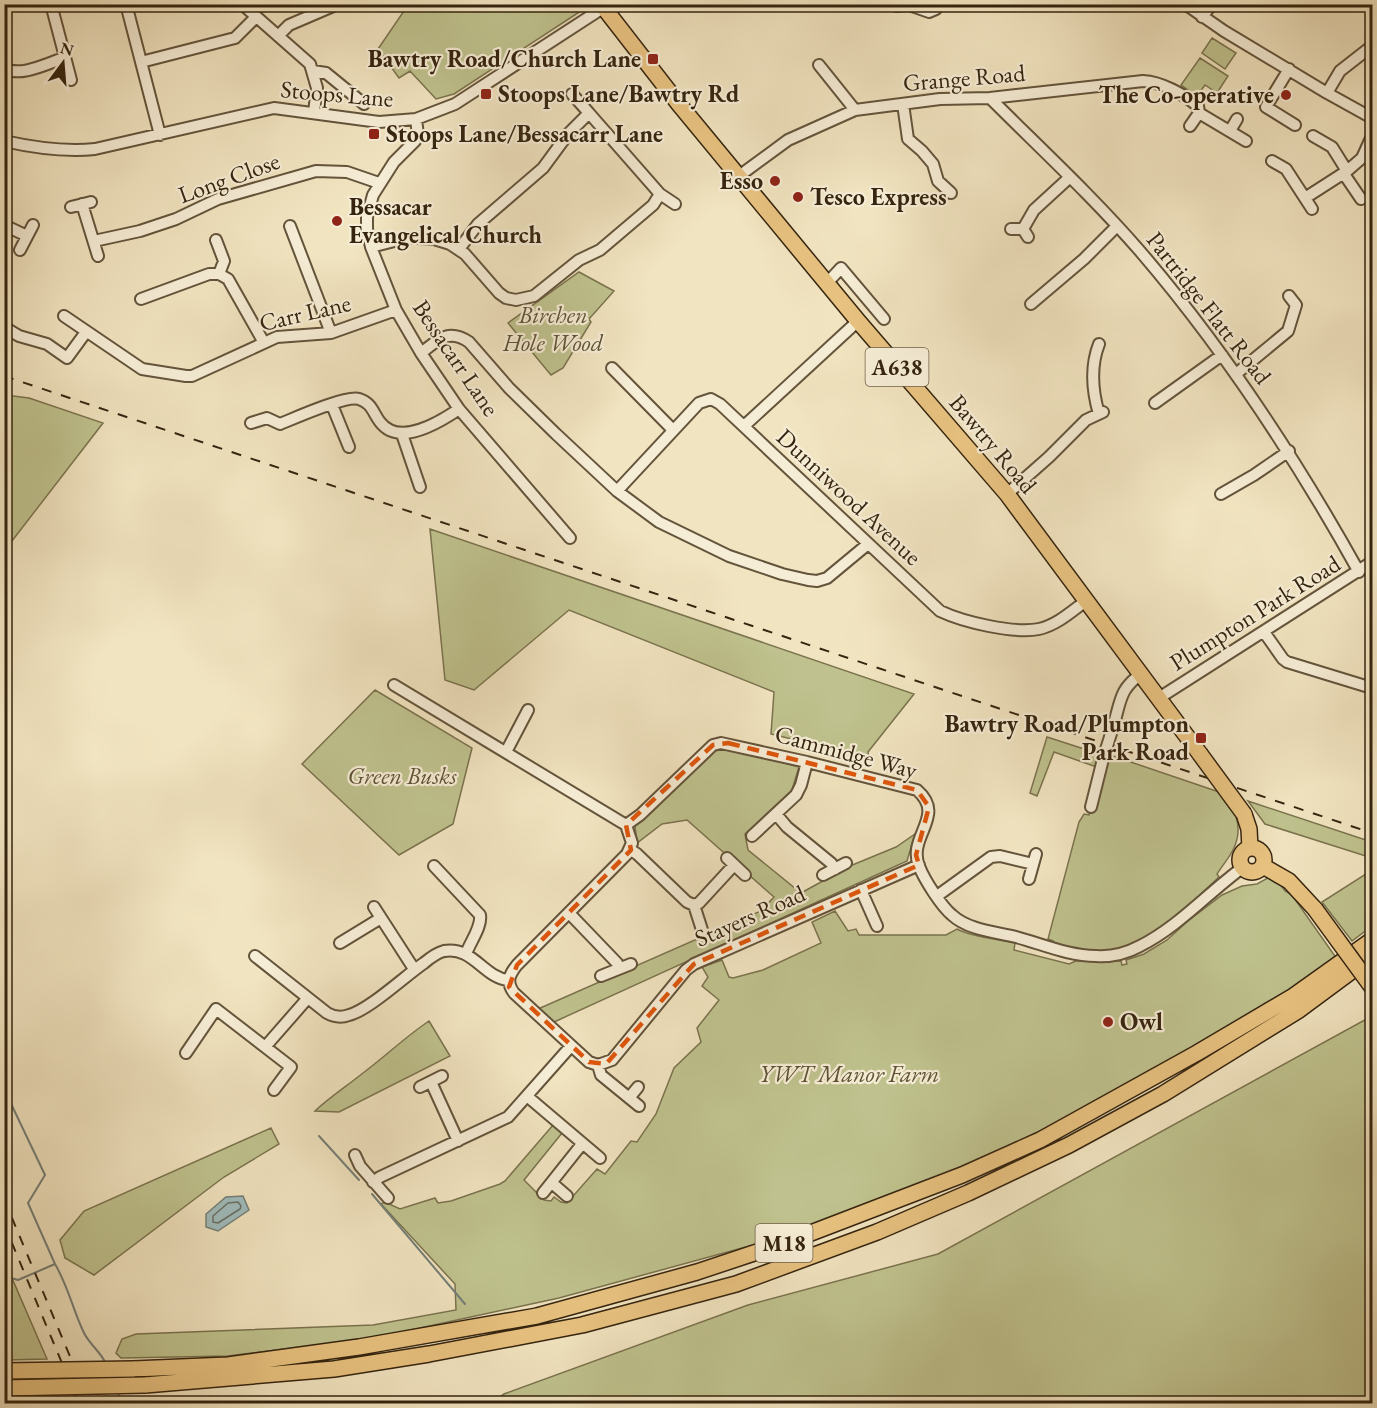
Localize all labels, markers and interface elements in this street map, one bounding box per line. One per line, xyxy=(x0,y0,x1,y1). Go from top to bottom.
north arrow xyxy=(33,33,93,93)
text: N xyxy=(58,37,76,61)
place label: Bawtry Road/Church Lane xyxy=(368,43,641,75)
marker: Bawtry Road/Church Lane xyxy=(646,52,660,66)
street label: Grange Road xyxy=(902,57,1027,98)
street label: Stoops Lane xyxy=(279,73,395,114)
place label: Stoops Lane/Bawtry Rd xyxy=(498,78,740,110)
place label: The Co-operative xyxy=(1099,79,1274,110)
marker: Stoops Lane/Bawtry Rd xyxy=(479,87,493,101)
marker: The Co-operative xyxy=(1279,88,1293,102)
place label: Stoops Lane/Bessacarr Lane xyxy=(386,118,663,149)
marker: Stoops Lane/Bessacarr Lane xyxy=(367,127,381,141)
street label: Long Close xyxy=(174,145,284,210)
place label: Esso xyxy=(720,165,763,196)
marker: Esso xyxy=(768,174,782,188)
place label: Tesco Express xyxy=(810,181,947,212)
marker: Tesco Express xyxy=(791,190,805,204)
place label: Bessacar Evangelical Church xyxy=(349,191,542,251)
marker: Bessacar Evangelical Church xyxy=(330,214,344,228)
street label: Partridge Flatt Road xyxy=(1140,225,1279,391)
street label: Carr Lane xyxy=(256,287,354,338)
street label: Bessacarr Lane xyxy=(406,294,507,422)
park label: Birchen Hole Wood xyxy=(502,299,604,358)
road number: A638 xyxy=(866,348,928,386)
street label: Bawtry Road xyxy=(943,387,1045,501)
street label: Dunniwood Avenue xyxy=(770,421,928,572)
street label: Plumpton Park Road xyxy=(1164,547,1347,678)
place label: Bawtry Road/Plumpton Park Road xyxy=(945,708,1190,767)
street label: Cammidge Way xyxy=(772,718,921,786)
marker: Bawtry Road/Plumpton Park Road xyxy=(1194,731,1208,745)
park label: Green Busks xyxy=(347,760,457,791)
street label: Stayers Road xyxy=(690,877,811,954)
place label: Owl xyxy=(1120,1006,1163,1037)
marker: Owl xyxy=(1101,1015,1115,1029)
park label: YWT Manor Farm xyxy=(759,1058,939,1089)
road number: M18 xyxy=(756,1224,812,1262)

